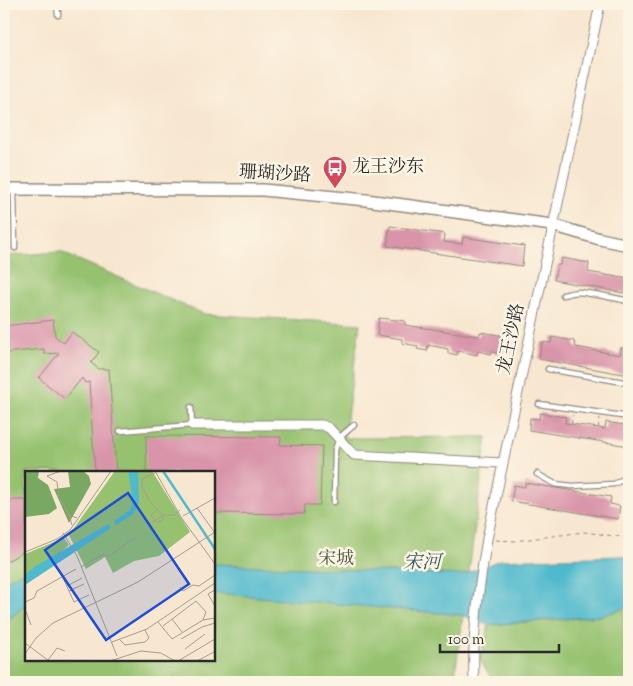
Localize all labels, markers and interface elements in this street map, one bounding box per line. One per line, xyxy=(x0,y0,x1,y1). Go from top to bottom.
bus stop icon: 龙王沙东 xyxy=(322,155,348,189)
place label: 龙王沙东 xyxy=(352,155,424,181)
street label: 珊瑚沙路 xyxy=(238,160,312,190)
street label: 龙王沙路 xyxy=(492,301,532,377)
inset map xyxy=(25,471,215,661)
park label: 宋城 xyxy=(318,547,354,573)
water label: 宋河 xyxy=(403,550,444,577)
scale bar xyxy=(440,621,559,653)
text: 100 m xyxy=(448,630,485,651)

